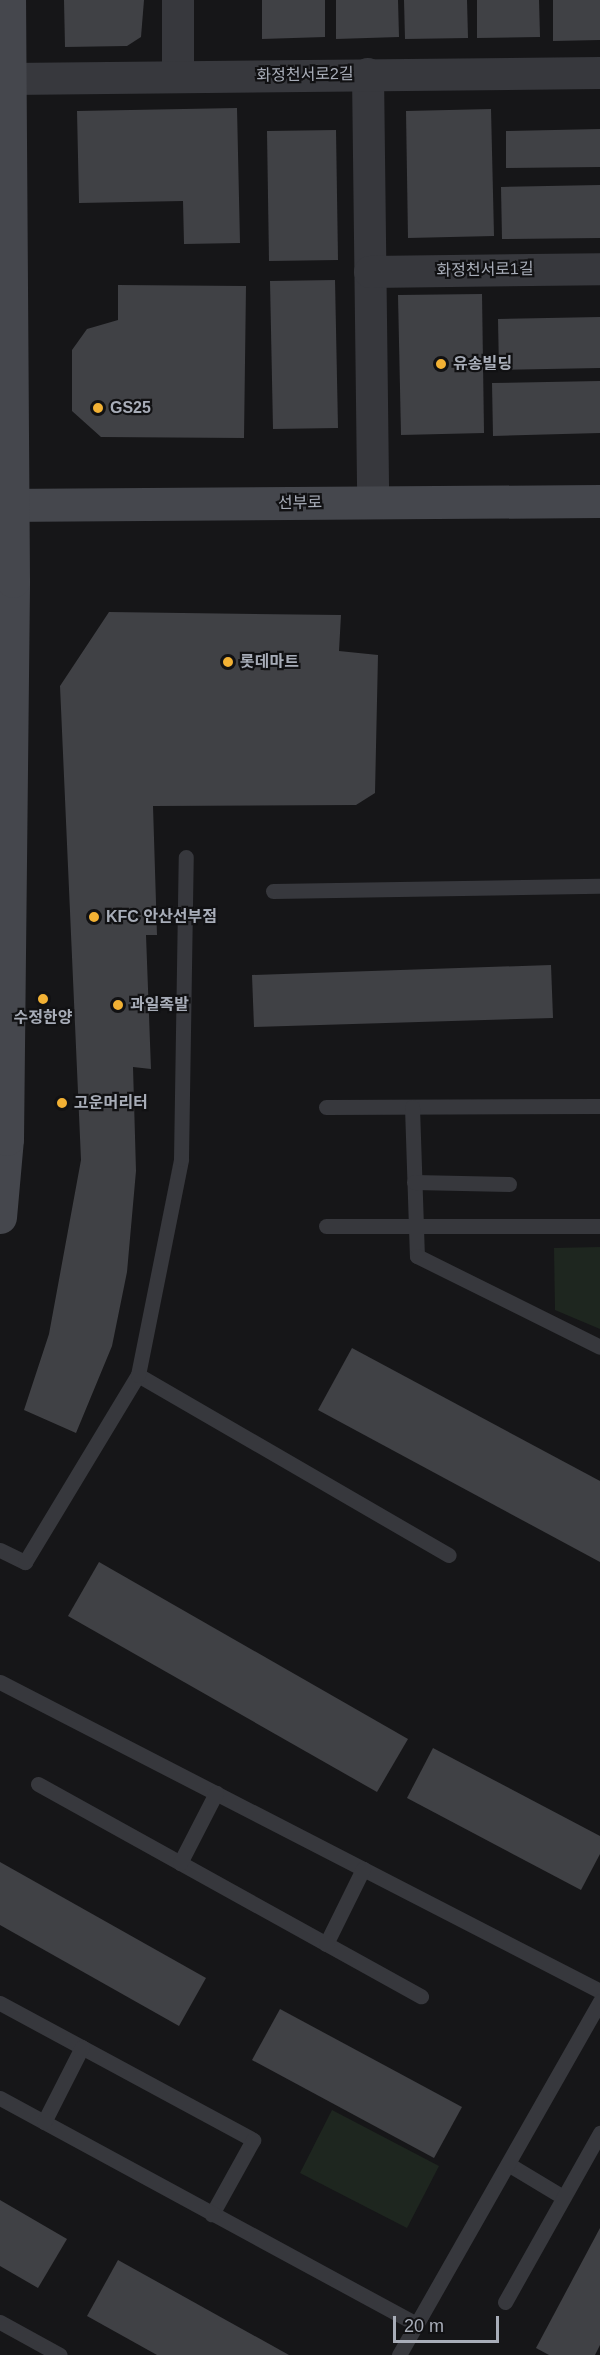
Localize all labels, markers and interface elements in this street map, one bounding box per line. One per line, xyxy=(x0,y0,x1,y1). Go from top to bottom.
street label: 화정천서로2길 xyxy=(256,65,354,85)
street label: 화정천서로1길 xyxy=(436,260,534,280)
place label: 유송빌딩 xyxy=(453,354,512,374)
marker: 유송빌딩 xyxy=(434,357,448,371)
place label: GS25 xyxy=(110,398,151,418)
marker: GS25 xyxy=(91,401,105,415)
street label: 선부로 xyxy=(278,493,322,513)
place label: 롯데마트 xyxy=(240,652,299,672)
marker: 롯데마트 xyxy=(221,655,235,669)
place label: KFC 안산선부점 xyxy=(106,907,217,927)
marker: KFC 안산선부점 xyxy=(87,910,101,924)
marker: 수정한양 xyxy=(36,992,50,1006)
place label: 과일족발 xyxy=(130,995,189,1015)
marker: 과일족발 xyxy=(111,998,125,1012)
place label: 수정한양 xyxy=(14,1008,72,1028)
place label: 고운머리터 xyxy=(74,1093,148,1113)
marker: 고운머리터 xyxy=(55,1096,69,1110)
scale bar xyxy=(396,2304,502,2342)
text: 20 m xyxy=(404,2316,444,2336)

